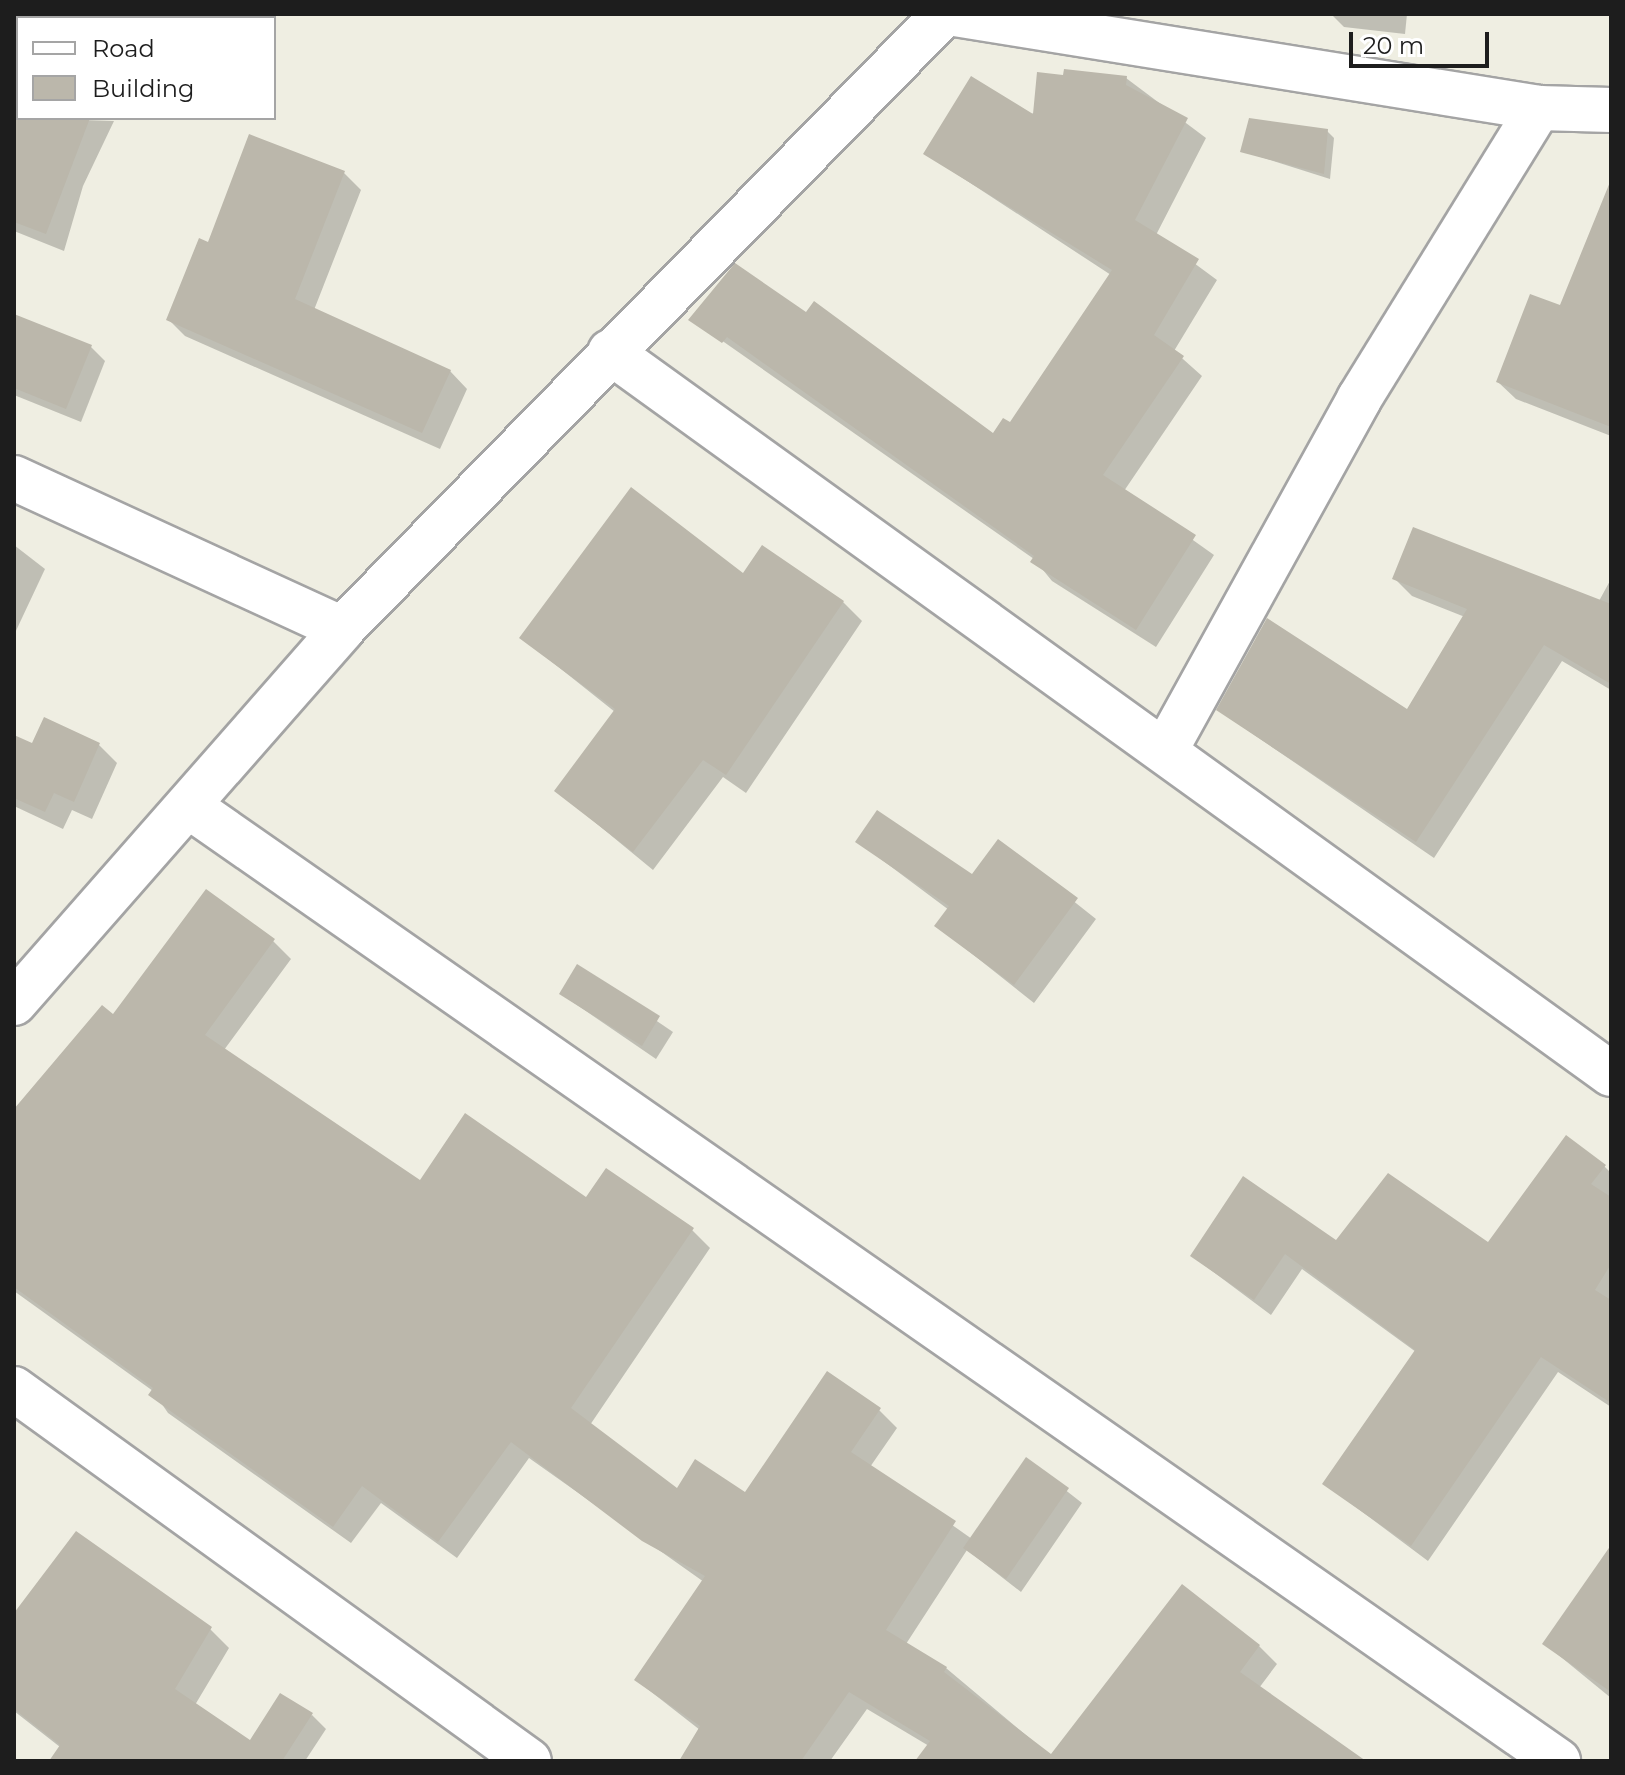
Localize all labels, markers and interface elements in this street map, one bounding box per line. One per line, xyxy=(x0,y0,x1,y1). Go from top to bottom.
legend xyxy=(16,16,276,120)
scale bar xyxy=(1353,16,1493,66)
text: 20 m xyxy=(1363,31,1424,60)
text: Road xyxy=(92,34,155,63)
text: Building xyxy=(92,74,195,103)

